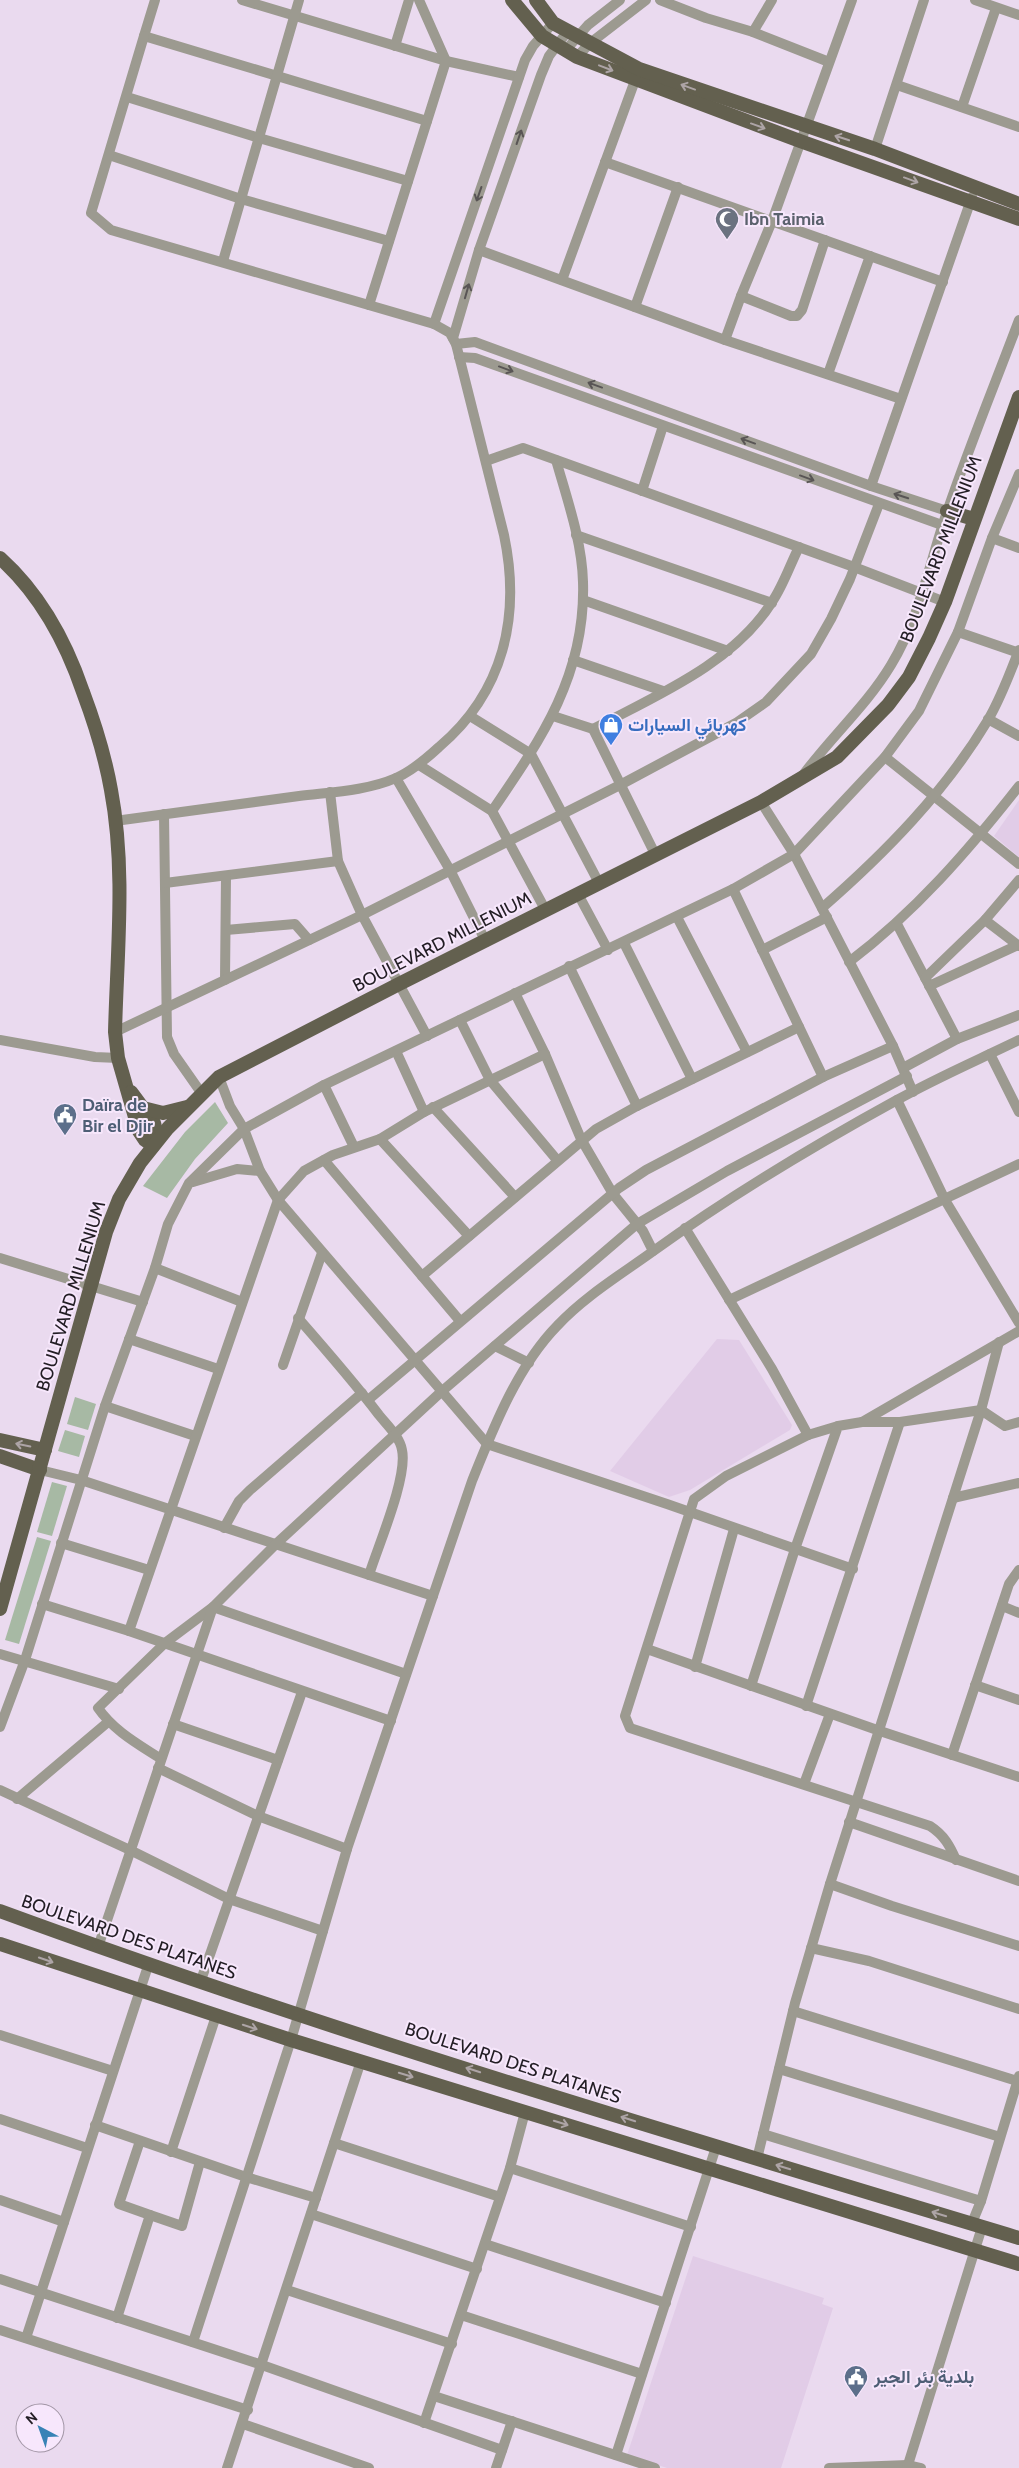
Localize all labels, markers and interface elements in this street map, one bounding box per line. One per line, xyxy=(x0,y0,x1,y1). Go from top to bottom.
one-way arrow xyxy=(598,64,613,74)
one-way arrow xyxy=(681,82,696,91)
one-way arrow xyxy=(750,122,765,131)
one-way arrow xyxy=(515,130,524,146)
one-way arrow xyxy=(834,133,850,143)
one-way arrow xyxy=(903,176,918,185)
one-way arrow xyxy=(474,186,483,202)
mosque icon: Ibn Taimia xyxy=(714,206,740,240)
place label: Ibn Taimia xyxy=(744,208,824,230)
one-way arrow xyxy=(463,284,473,300)
one-way arrow xyxy=(498,365,513,374)
one-way arrow xyxy=(588,380,603,389)
one-way arrow xyxy=(741,436,756,445)
street label: BOULEVARD MILLENIUM xyxy=(895,453,987,645)
one-way arrow xyxy=(798,474,814,483)
one-way arrow xyxy=(893,490,909,500)
shop icon: كهربائي السيارات xyxy=(598,712,624,746)
place label: كهربائي السيارات xyxy=(628,714,747,740)
street label: BOULEVARD MILLENIUM xyxy=(349,887,535,997)
place label: Daïra de Bir el Djir xyxy=(82,1094,153,1137)
public building icon: Daïra de Bir el Djir xyxy=(52,1102,78,1136)
street label: BOULEVARD MILLENIUM xyxy=(32,1198,110,1394)
one-way arrow xyxy=(15,1440,31,1449)
street label: BOULEVARD DES PLATANES xyxy=(19,1890,239,1984)
one-way arrow xyxy=(38,1955,54,1965)
street label: BOULEVARD DES PLATANES xyxy=(402,2018,624,2108)
one-way arrow xyxy=(242,2023,258,2032)
one-way arrow xyxy=(465,2064,481,2074)
one-way arrow xyxy=(397,2070,413,2080)
one-way arrow xyxy=(620,2113,636,2123)
one-way arrow xyxy=(552,2119,568,2128)
one-way arrow xyxy=(775,2162,791,2172)
one-way arrow xyxy=(931,2208,947,2218)
public building icon: بلدية بئر الجير xyxy=(843,2364,869,2398)
place label: بلدية بئر الجير xyxy=(873,2366,974,2388)
north arrow xyxy=(15,2403,65,2453)
text: N xyxy=(22,2408,41,2428)

